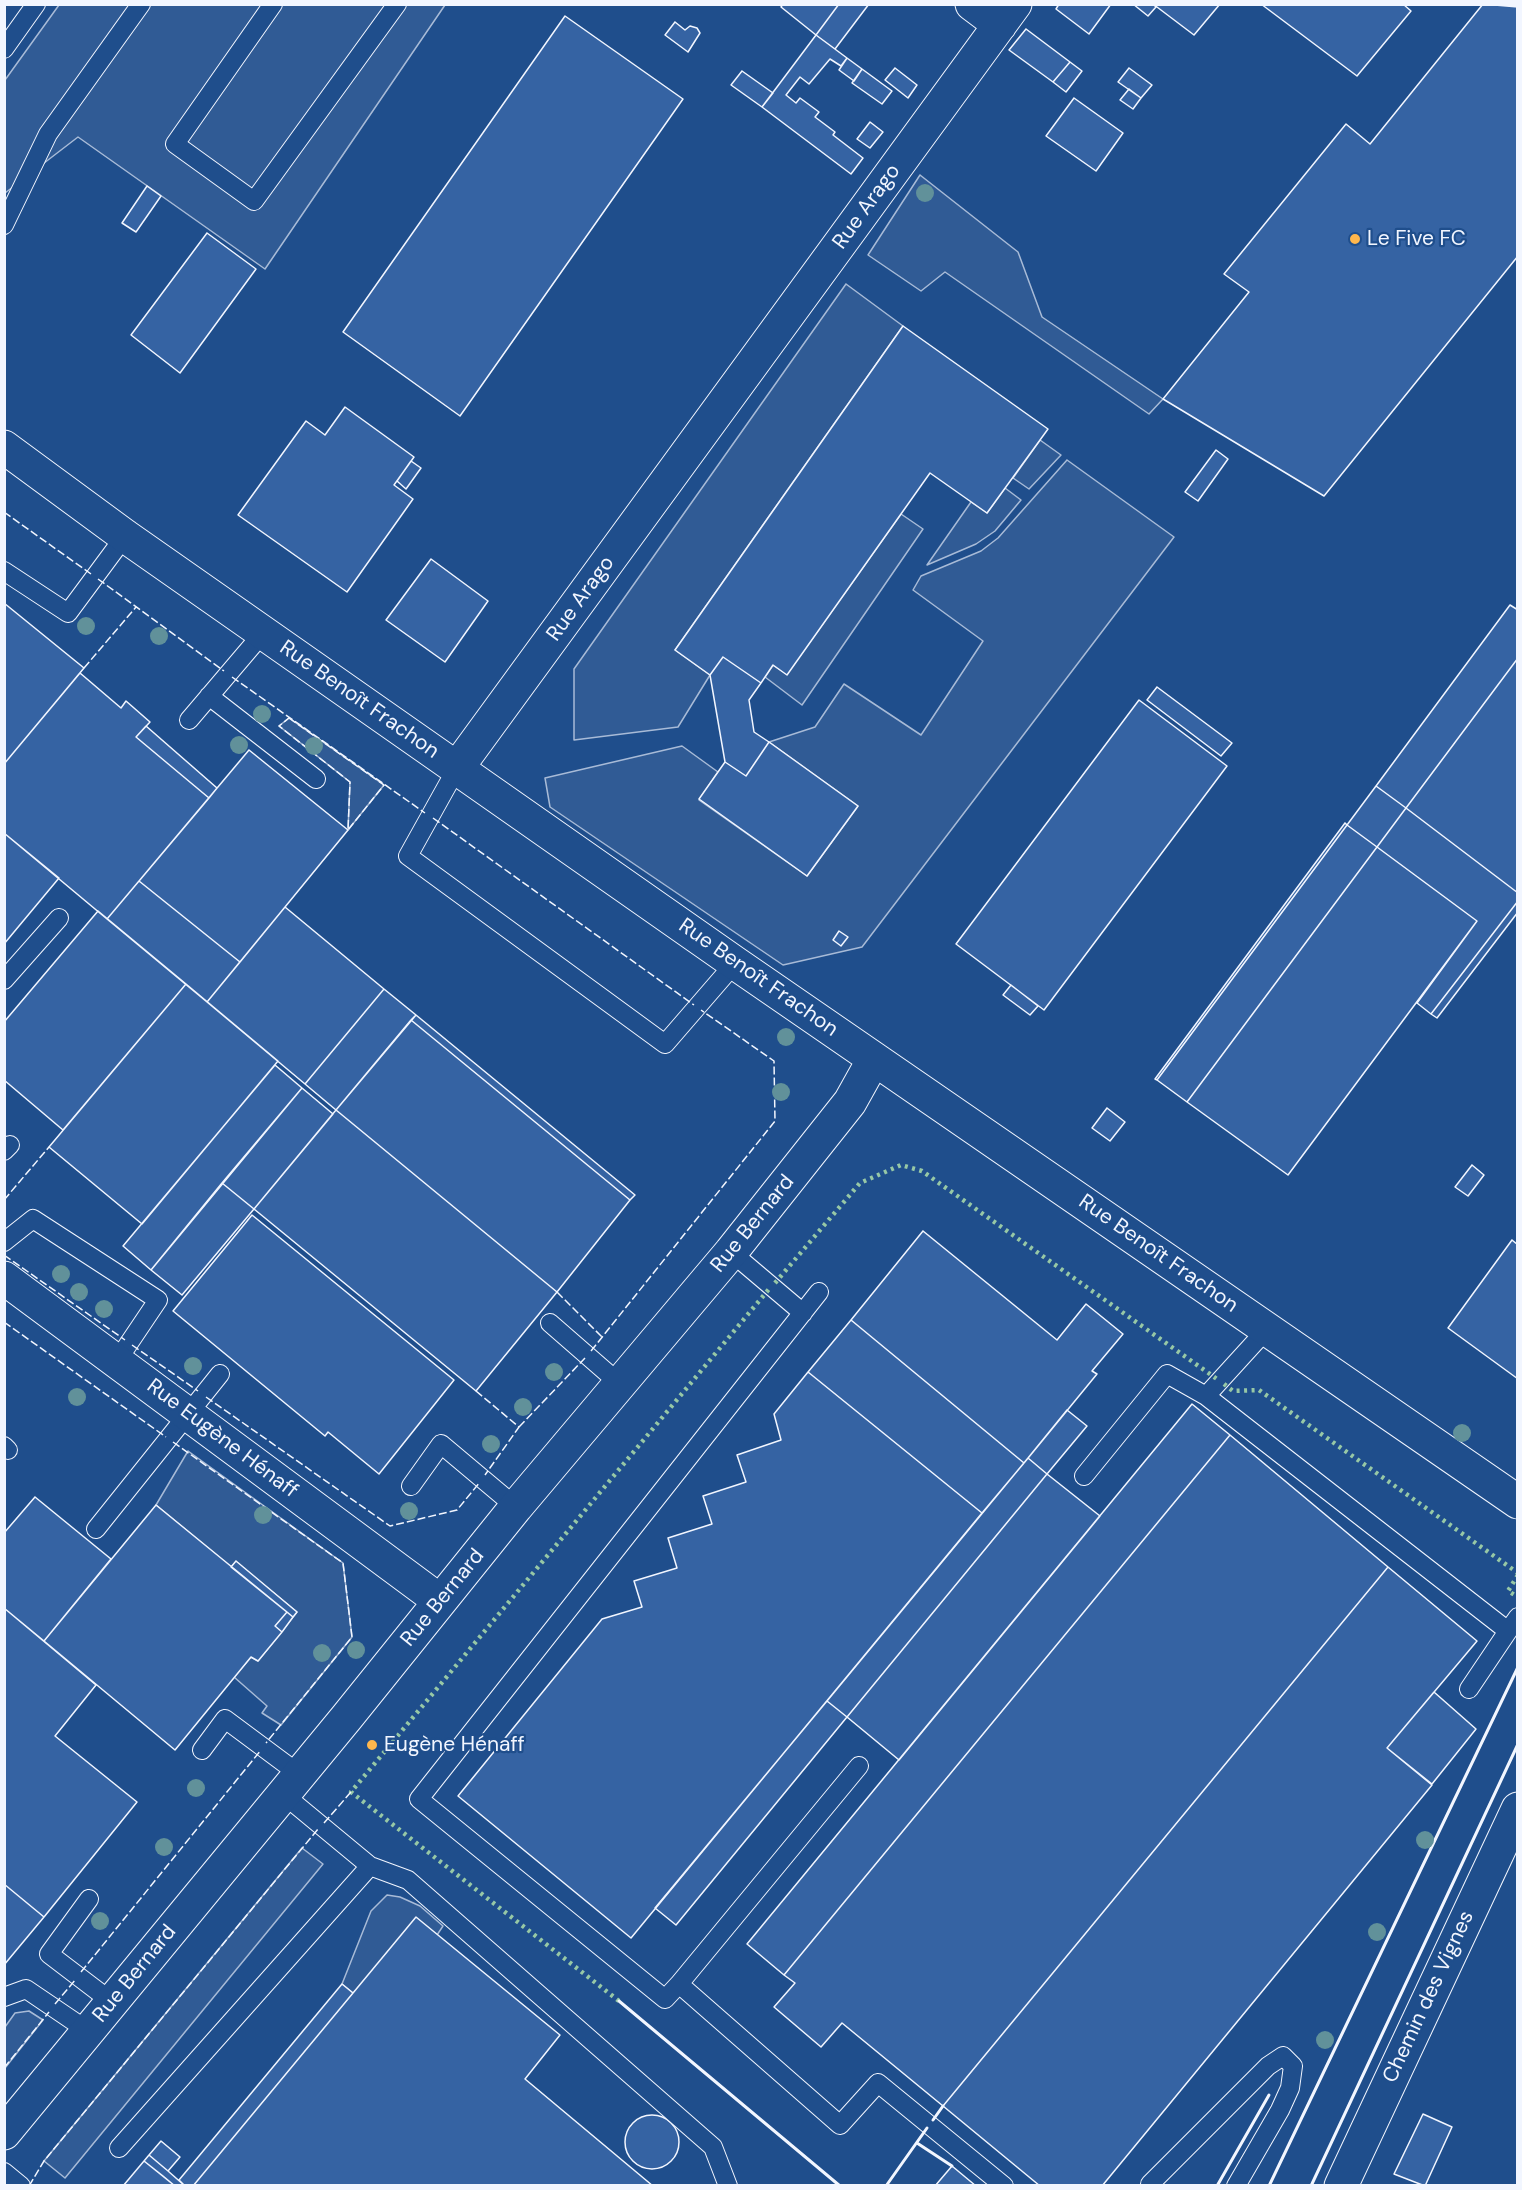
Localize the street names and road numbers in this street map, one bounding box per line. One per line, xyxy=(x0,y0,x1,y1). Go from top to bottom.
street label: Rue Arago xyxy=(828,160,906,254)
street label: Rue Arago xyxy=(542,552,620,646)
street label: Rue Benoît Frachon xyxy=(275,636,443,764)
street label: Rue Benoît Frachon xyxy=(674,914,842,1042)
street label: Rue Bernard xyxy=(706,1170,800,1278)
street label: Rue Benoît Frachon xyxy=(1074,1190,1242,1318)
street label: Rue Eugène Hénaff xyxy=(141,1374,303,1504)
street label: Rue Bernard xyxy=(396,1544,490,1652)
street label: Chemin des Vignes xyxy=(1378,1907,1480,2087)
street label: Rue Bernard xyxy=(88,1920,182,2028)

